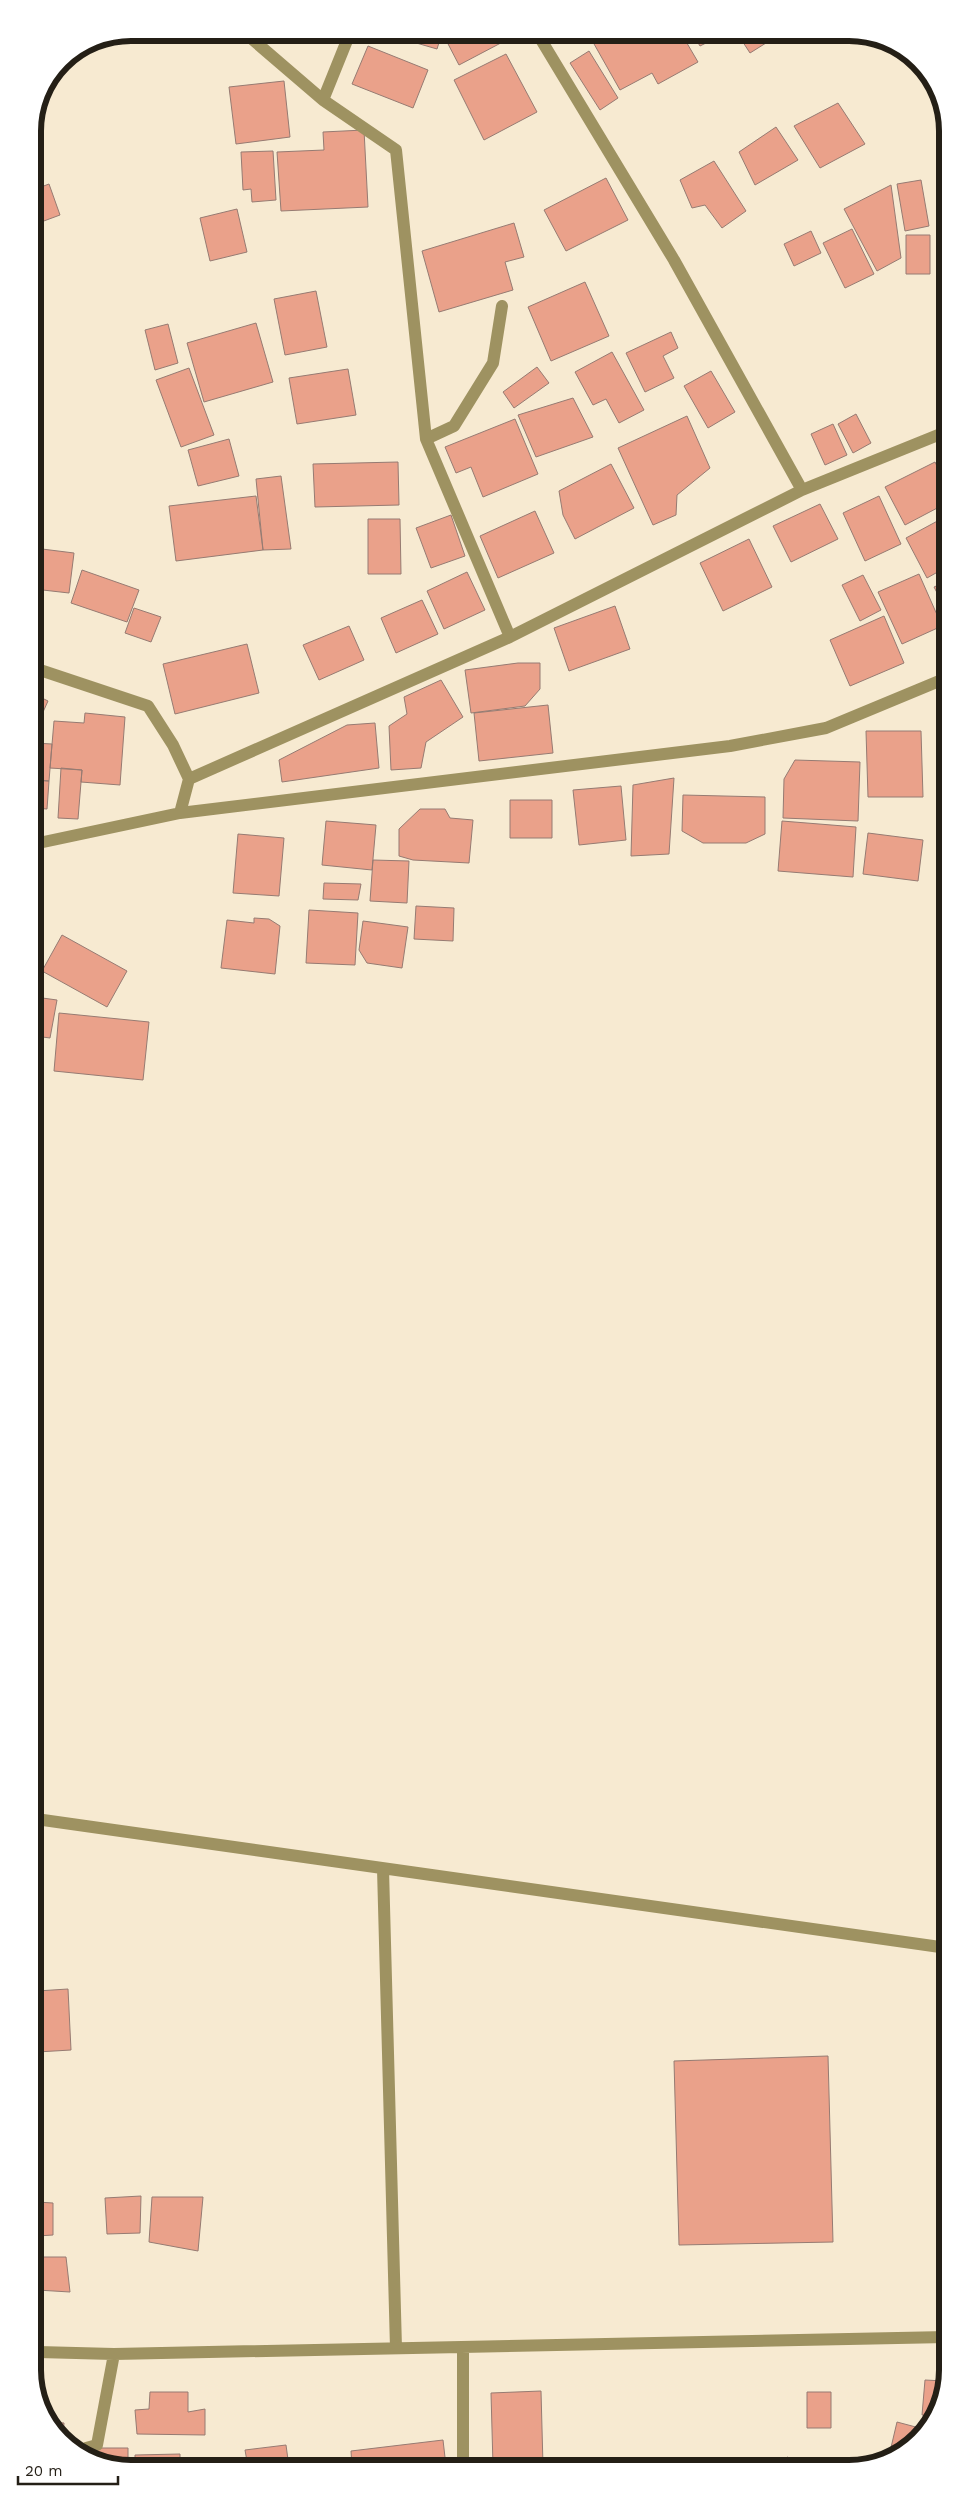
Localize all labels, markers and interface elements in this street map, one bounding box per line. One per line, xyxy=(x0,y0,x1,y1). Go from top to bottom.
scale bar xyxy=(18,2454,118,2486)
text: 20 m xyxy=(25,2462,63,2480)

